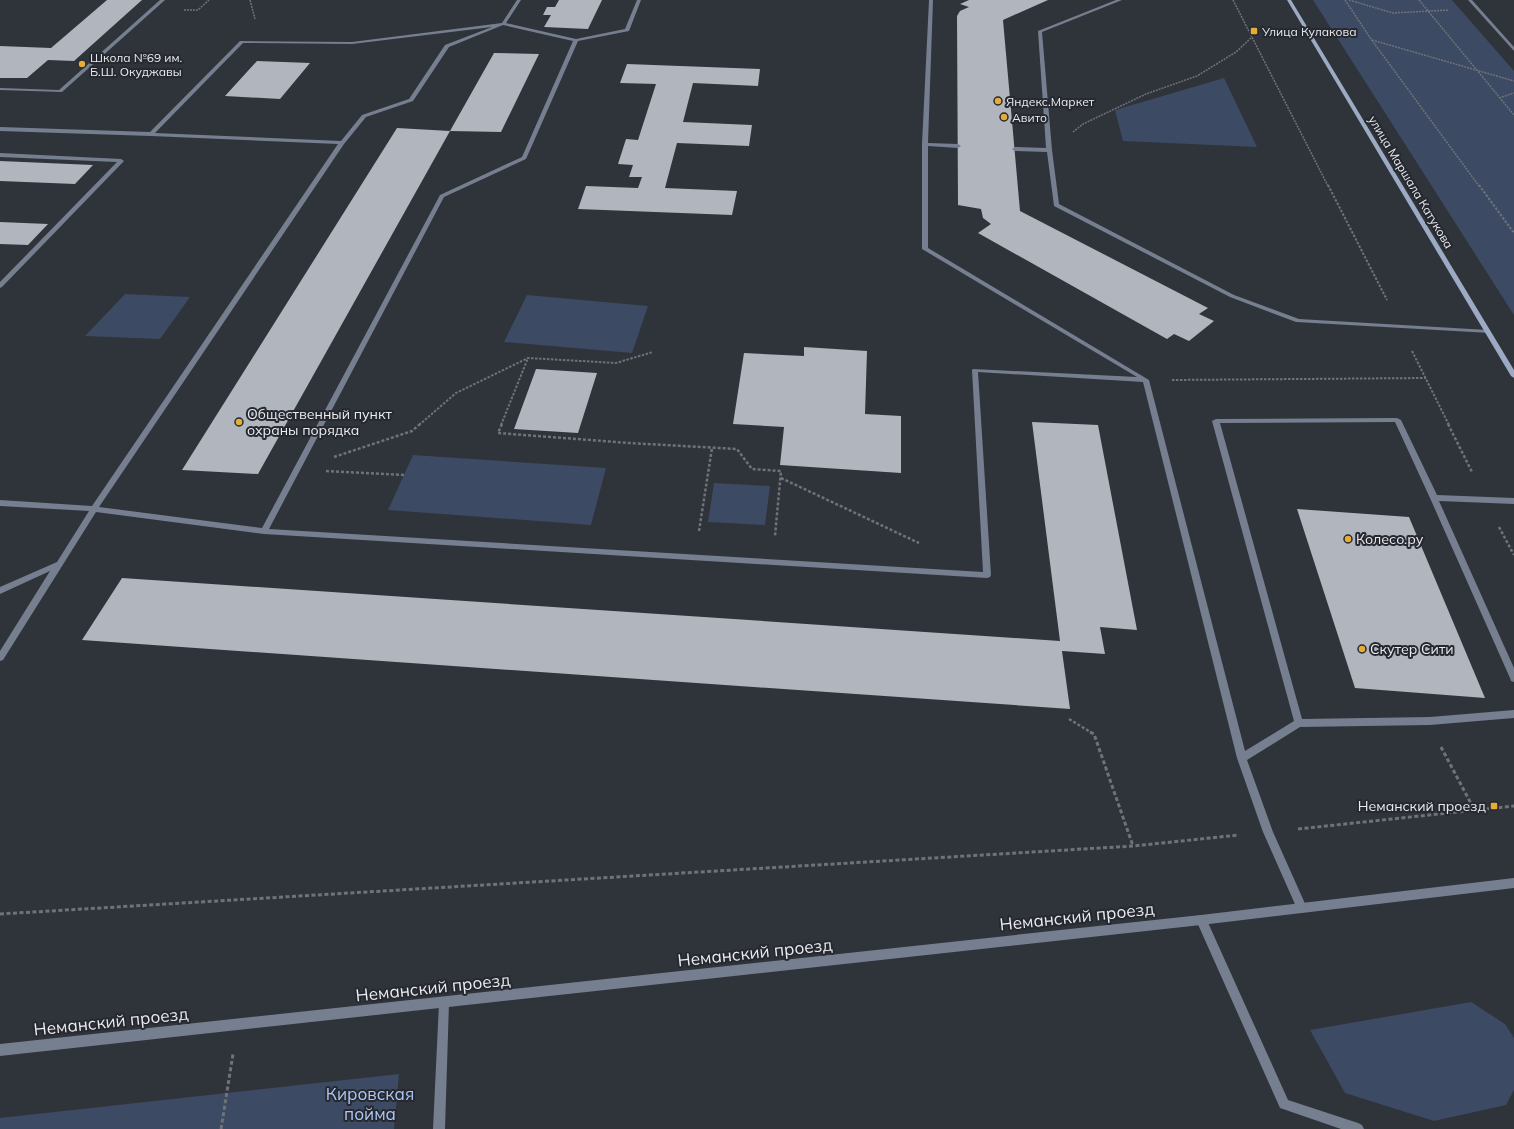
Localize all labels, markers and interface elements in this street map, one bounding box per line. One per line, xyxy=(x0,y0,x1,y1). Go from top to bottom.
place label: Улица Кулакова xyxy=(1261,24,1357,39)
marker: Улица Кулакова xyxy=(1249,26,1259,36)
place label: Школа №69 им. Б.Ш. Окуджавы xyxy=(90,50,182,79)
marker: Школа №69 им. Б.Ш. Окуджавы xyxy=(77,59,87,69)
place label: Яндекс.Маркет xyxy=(1006,94,1095,109)
marker: Яндекс.Маркет xyxy=(993,96,1003,106)
place label: Авито xyxy=(1012,110,1047,125)
marker: Авито xyxy=(999,112,1009,122)
street label: улица Маршала Катукова xyxy=(1365,113,1457,251)
place label: Общественный пункт охраны порядка xyxy=(247,405,392,439)
marker: Общественный пункт охраны порядка xyxy=(234,417,244,427)
place label: Колесо.ру xyxy=(1356,530,1424,548)
marker: Колесо.ру xyxy=(1343,534,1353,544)
place label: Скутер Сити xyxy=(1370,640,1454,658)
marker: Скутер Сити xyxy=(1357,644,1367,654)
place label: Неманский проезд xyxy=(1358,797,1486,815)
marker: Неманский проезд xyxy=(1489,801,1499,811)
street label: Неманский проезд xyxy=(998,897,1156,935)
street label: Неманский проезд xyxy=(676,933,834,971)
street label: Неманский проезд xyxy=(354,968,512,1006)
street label: Неманский проезд xyxy=(32,1002,190,1040)
park label: Кировская пойма xyxy=(326,1083,414,1124)

